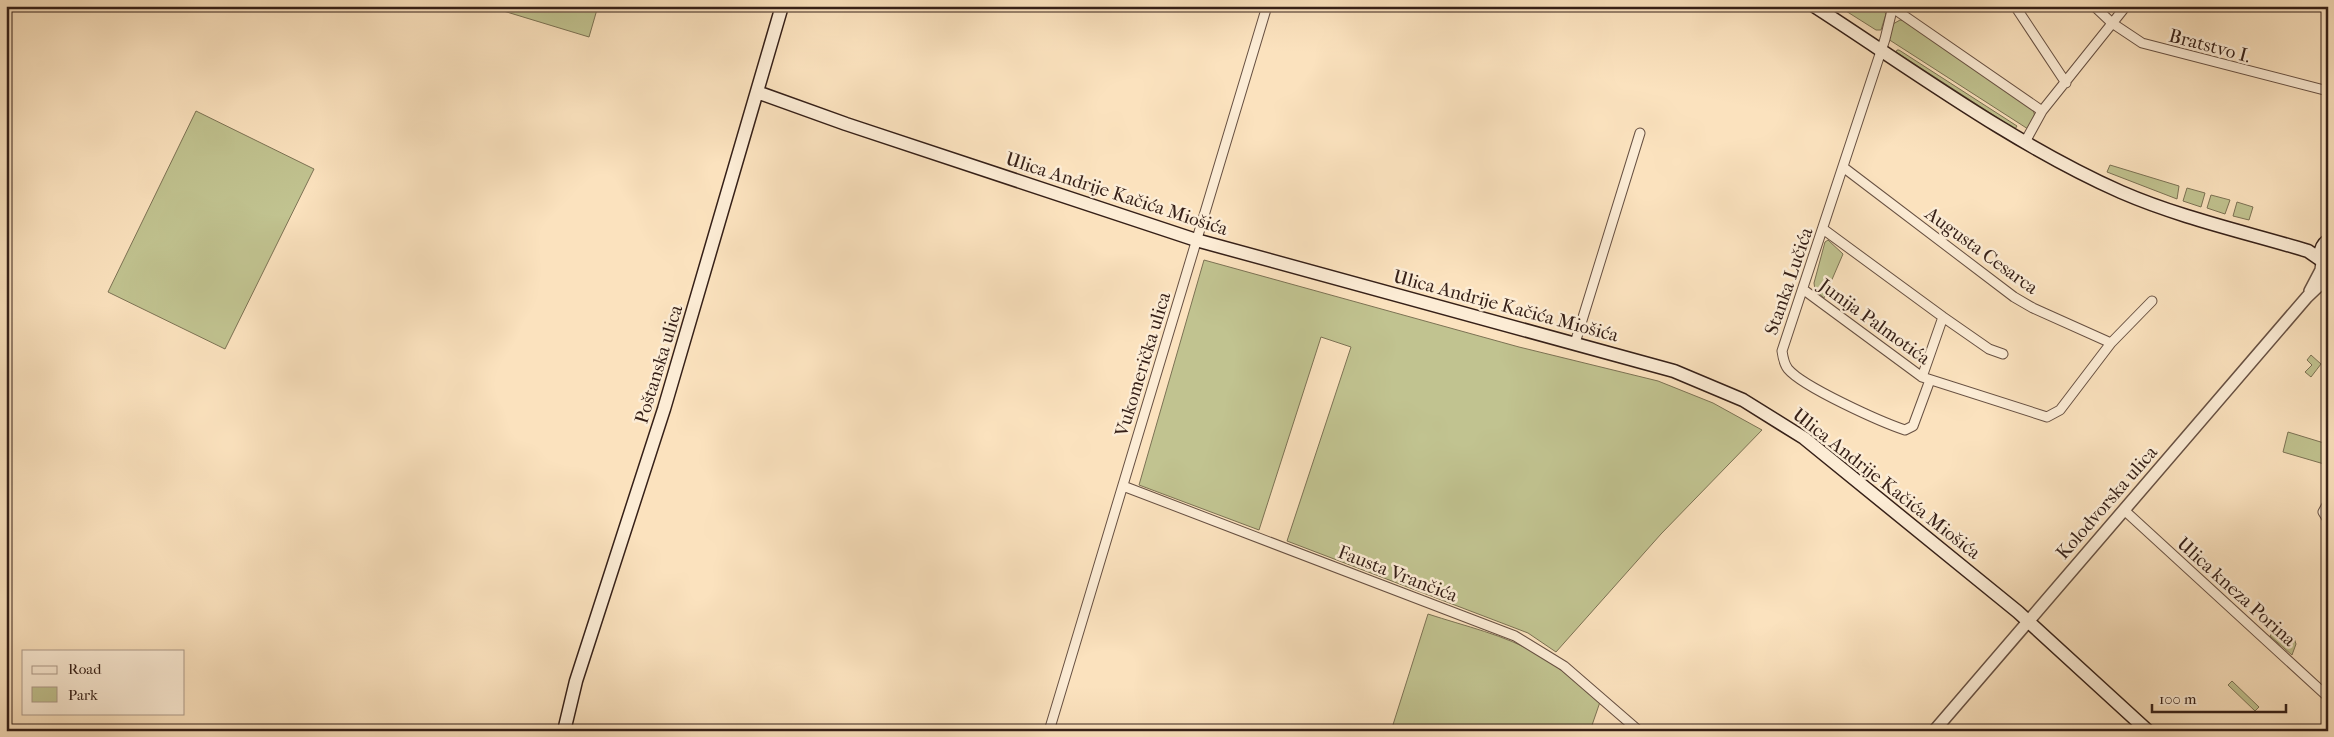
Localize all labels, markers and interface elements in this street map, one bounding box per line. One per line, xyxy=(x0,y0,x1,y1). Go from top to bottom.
street label: Bratstvo I. xyxy=(2166,25,2253,67)
street label: Ulica Andrije Kačića Miošića xyxy=(1003,148,1231,240)
street label: Augusta Cesarca xyxy=(1920,202,2042,299)
street label: Stanka Lučića xyxy=(1760,225,1818,338)
street label: Ulica Andrije Kačića Miošića xyxy=(1391,265,1621,347)
street label: Junija Palmotića xyxy=(1813,273,1934,370)
street label: Vukomerička ulica xyxy=(1110,289,1175,440)
street label: Poštanska ulica xyxy=(631,302,687,426)
street label: Ulica Andrije Kačića Miošića xyxy=(1788,404,1985,564)
street label: Kolodvorska ulica xyxy=(2052,441,2162,564)
street label: Ulica kneza Porina xyxy=(2172,533,2300,651)
street label: Fausta Vrančića xyxy=(1335,541,1461,607)
legend xyxy=(22,650,185,714)
text: Road xyxy=(68,660,102,678)
scale bar xyxy=(2152,682,2285,714)
text: Park xyxy=(68,686,98,704)
text: 100 m xyxy=(2159,690,2197,708)

